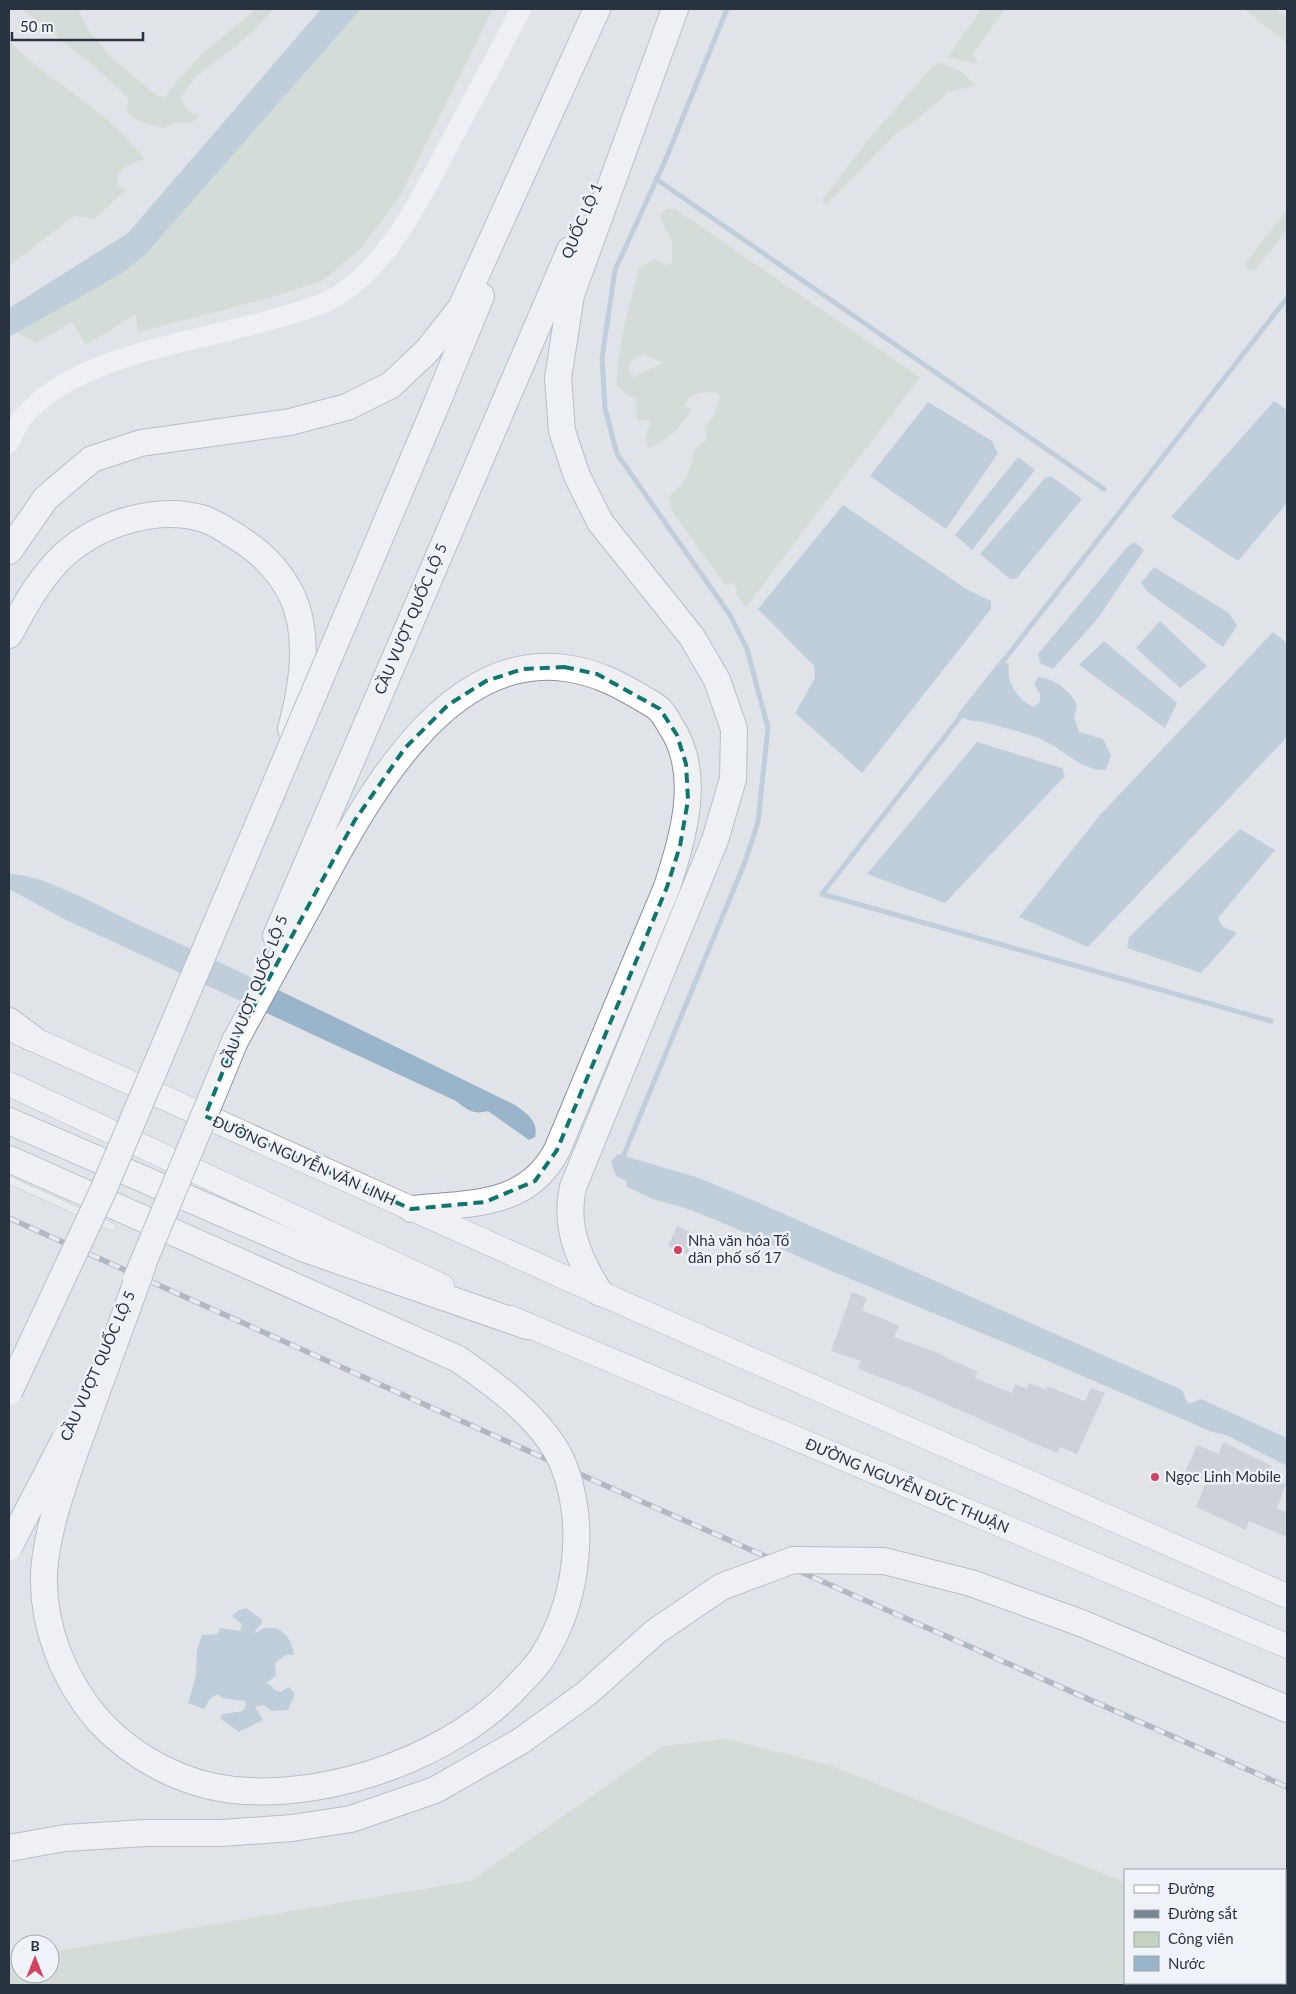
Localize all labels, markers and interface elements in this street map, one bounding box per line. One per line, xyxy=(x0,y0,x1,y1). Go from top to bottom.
scale bar xyxy=(12,10,144,42)
text: 50 m xyxy=(20,17,54,35)
street label: QUỐC LỘ 1 xyxy=(556,180,605,261)
street label: CẦU VƯỢT QUỐC LỘ 5 xyxy=(369,540,450,697)
street label: CẦU VƯỢT QUỐC LỘ 5 xyxy=(215,912,291,1071)
street label: ĐƯỜNG NGUYỄN VĂN LINH xyxy=(210,1111,399,1209)
place label: Nhà văn hóa Tổ dân phố số 17 xyxy=(688,1231,789,1266)
marker: Nhà văn hóa Tổ dân phố số 17 xyxy=(672,1244,684,1256)
street label: CẦU VƯỢT QUỐC LỘ 5 xyxy=(55,1287,138,1443)
street label: ĐƯỜNG NGUYỄN ĐỨC THUẬN xyxy=(803,1433,1012,1536)
place label: Ngọc Linh Mobile xyxy=(1165,1467,1281,1485)
marker: Ngọc Linh Mobile xyxy=(1149,1471,1161,1483)
legend xyxy=(1124,1869,1286,1984)
text: Đường xyxy=(1168,1879,1214,1897)
text: Đường sắt xyxy=(1168,1904,1238,1922)
text: Công viên xyxy=(1168,1929,1234,1947)
north arrow xyxy=(10,1934,60,1984)
text: B xyxy=(30,1937,40,1954)
text: Nước xyxy=(1168,1954,1205,1972)

